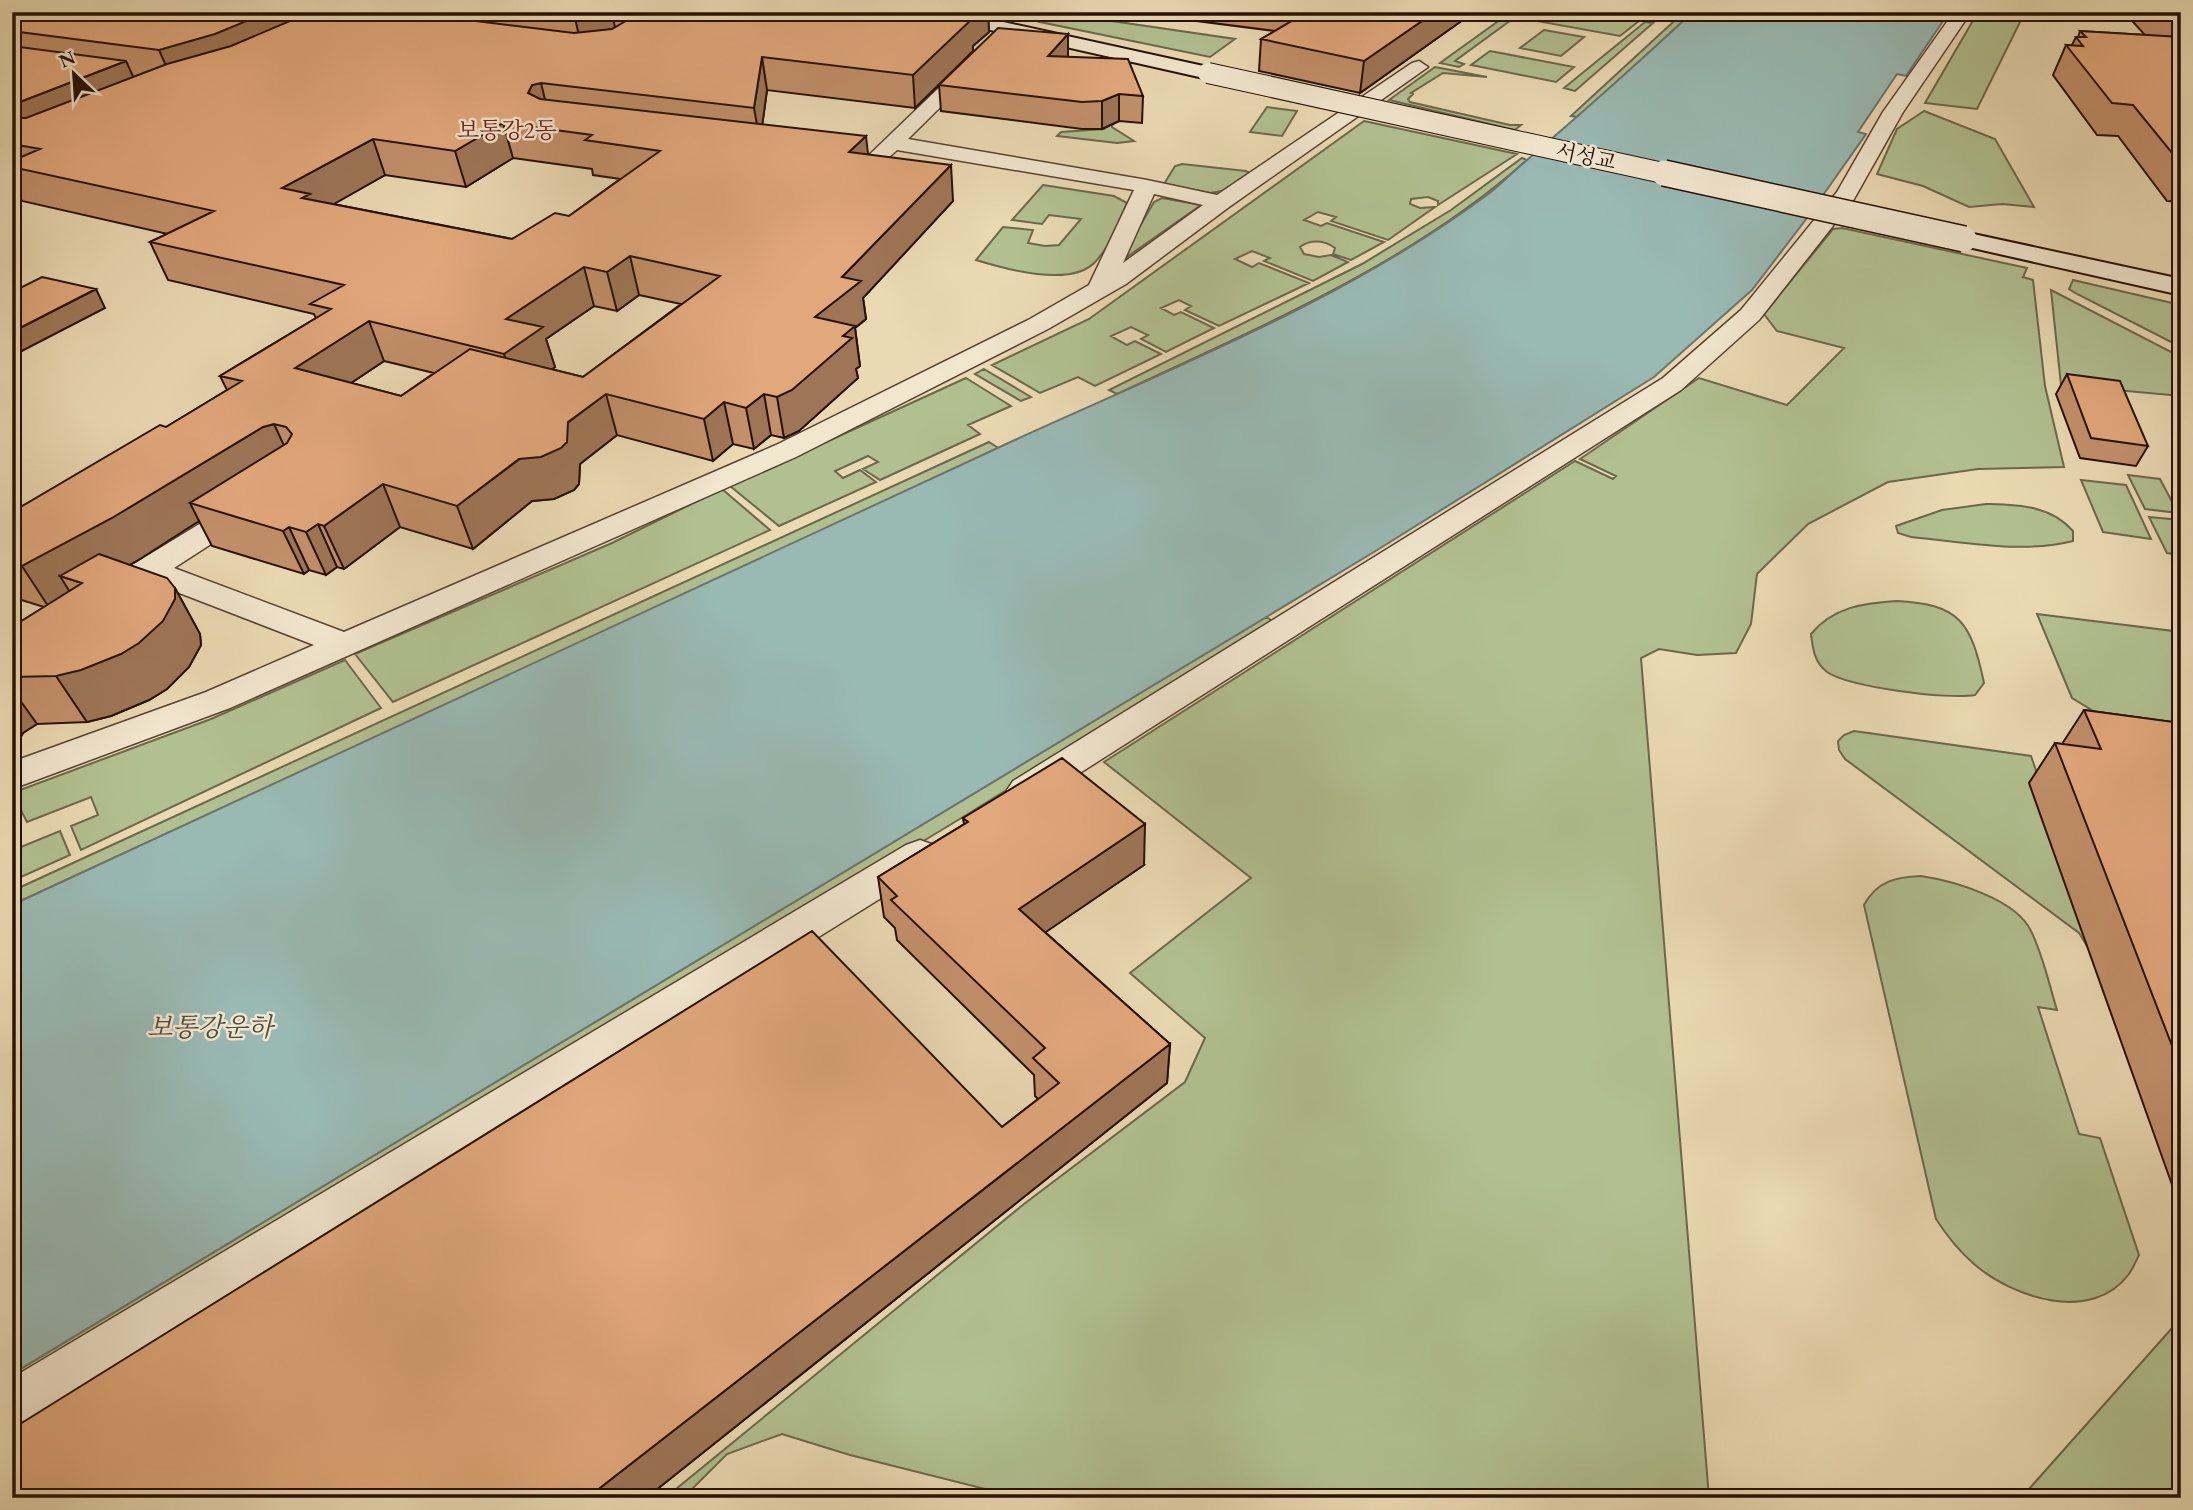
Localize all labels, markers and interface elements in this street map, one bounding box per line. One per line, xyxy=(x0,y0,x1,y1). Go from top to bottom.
north arrow xyxy=(38,38,108,108)
text: N xyxy=(55,44,80,74)
district label: 보통강2동 xyxy=(457,115,557,145)
street label: 서성교 xyxy=(1553,136,1619,176)
water label: 보통강운하 xyxy=(147,1010,276,1044)

